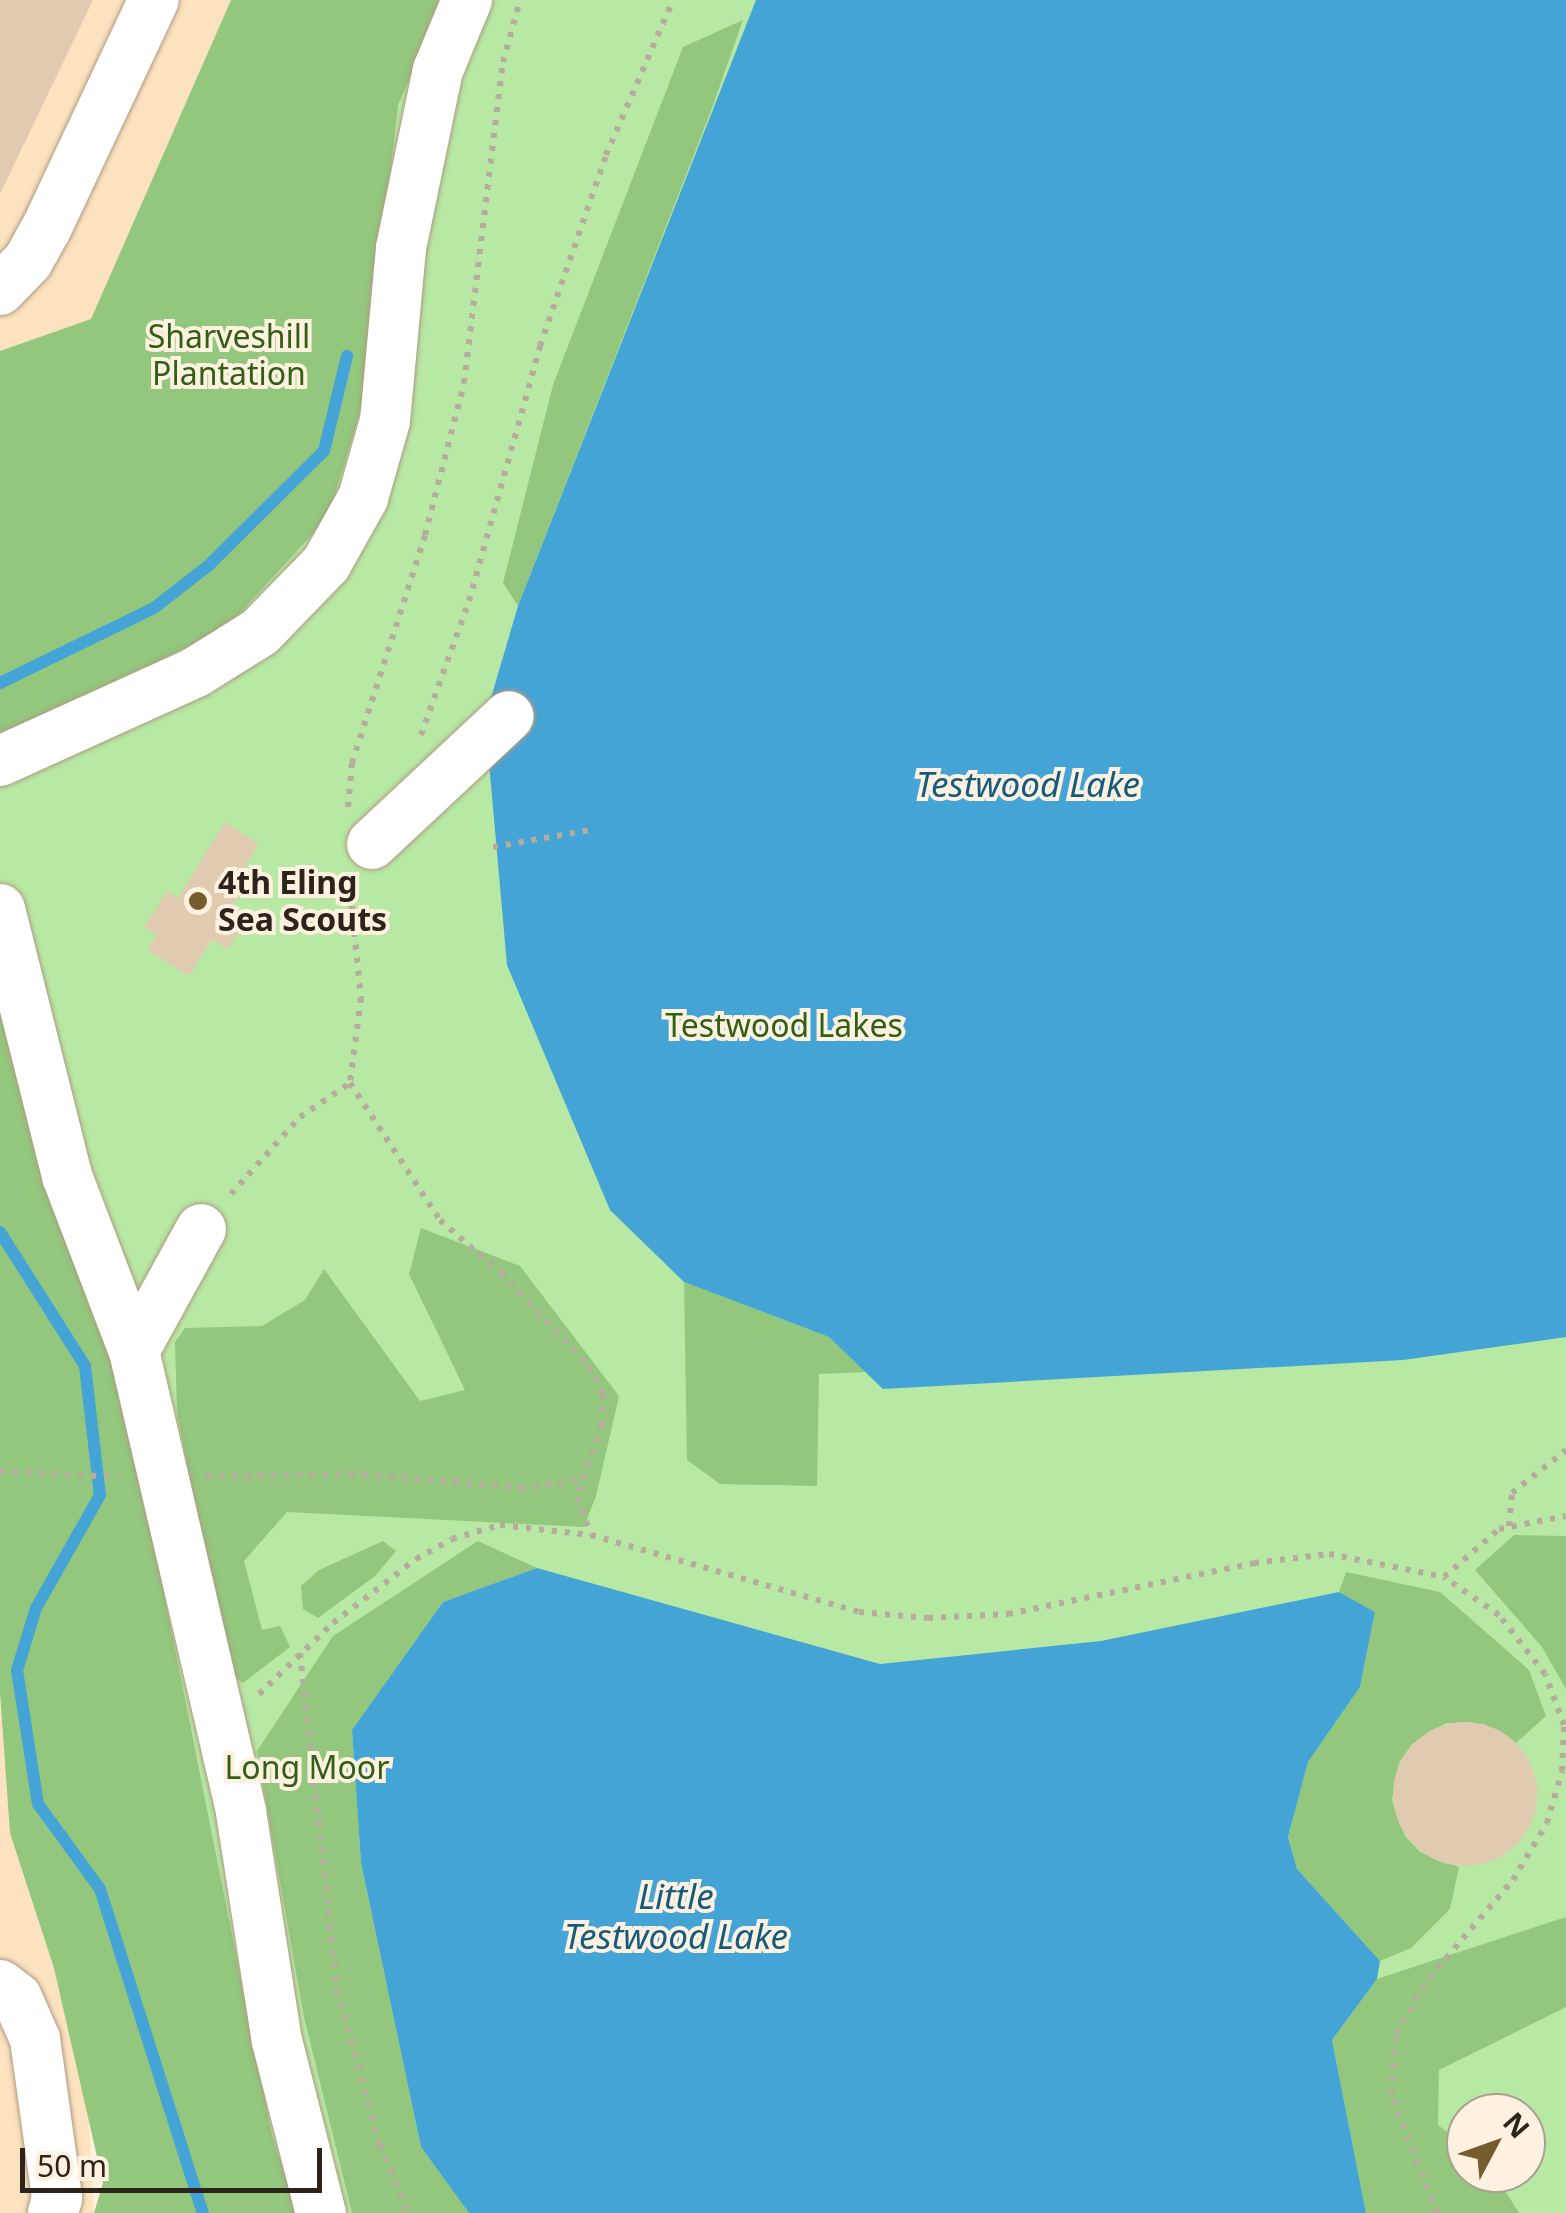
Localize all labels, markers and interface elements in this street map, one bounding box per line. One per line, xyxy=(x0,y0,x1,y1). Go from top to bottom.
park label: Sharveshill Plantation xyxy=(148,318,310,393)
water label: Testwood Lake xyxy=(916,763,1140,805)
place label: 4th Eling Sea Scouts xyxy=(218,864,387,939)
marker: 4th Eling Sea Scouts xyxy=(187,890,209,912)
park label: Testwood Lakes xyxy=(665,1006,903,1044)
park label: Long Moor xyxy=(225,1748,389,1786)
water label: Little Testwood Lake xyxy=(564,1875,788,1957)
north arrow xyxy=(1446,2093,1546,2193)
text: N xyxy=(1495,2104,1539,2146)
scale bar xyxy=(25,2128,328,2190)
text: 50 m xyxy=(37,2145,107,2186)

